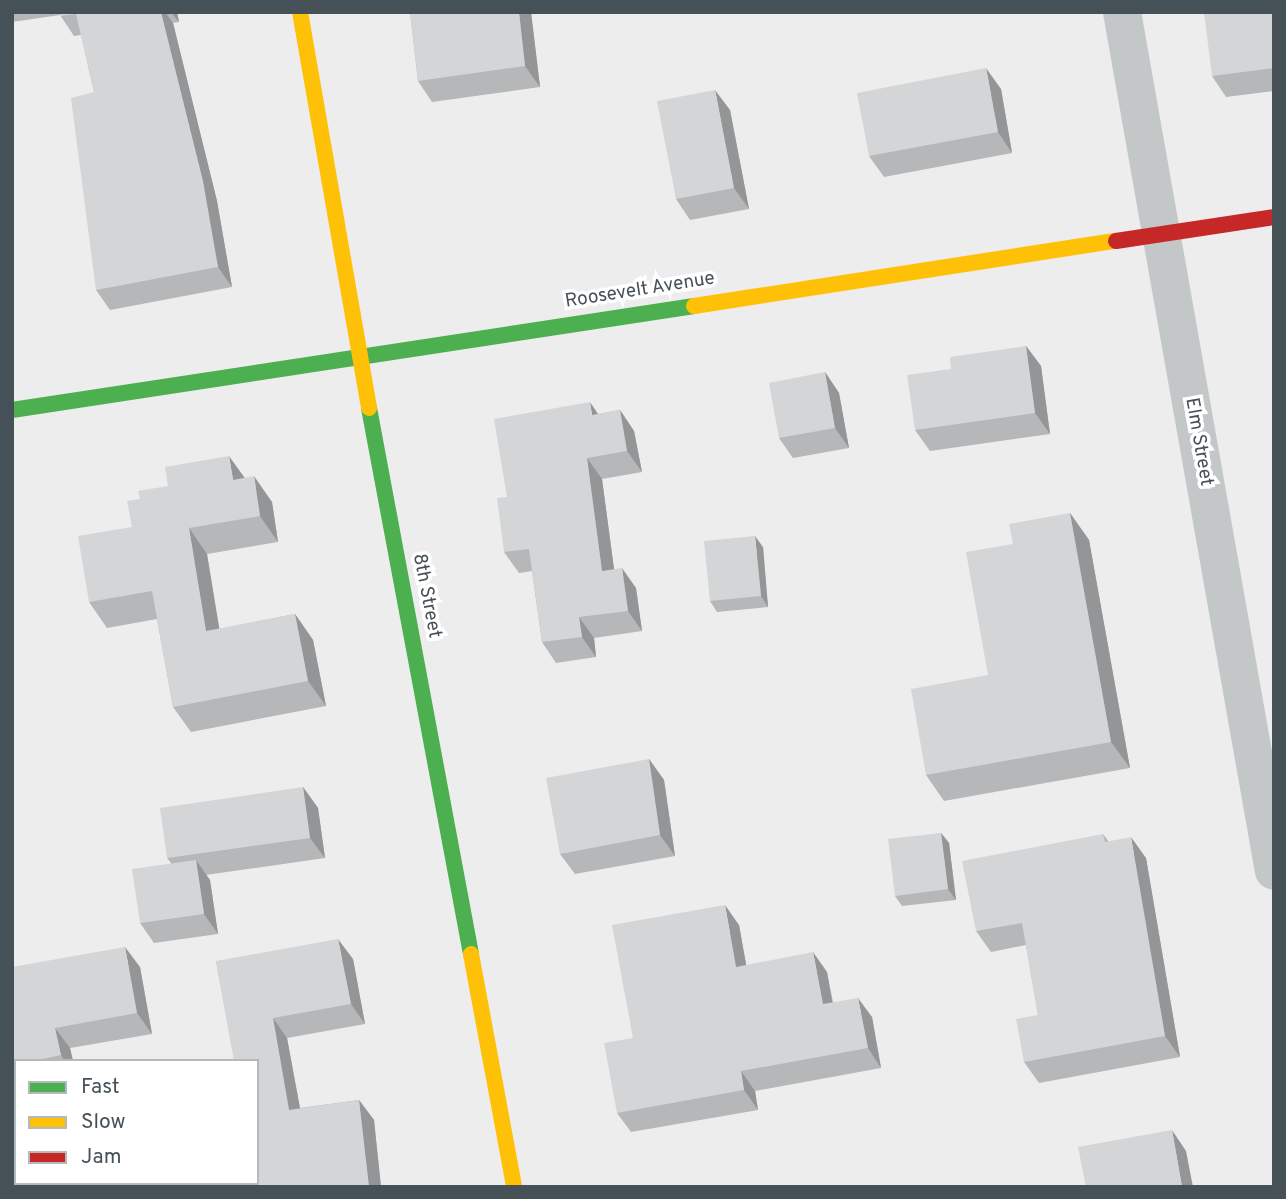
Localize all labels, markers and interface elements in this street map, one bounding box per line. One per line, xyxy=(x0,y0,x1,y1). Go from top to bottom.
street label: Roosevelt Avenue xyxy=(563,268,717,314)
street label: Elm Street xyxy=(1179,396,1217,488)
street label: 8th Street xyxy=(407,552,445,640)
legend xyxy=(14,1059,259,1185)
text: Fast xyxy=(81,1074,120,1101)
text: Slow xyxy=(81,1109,126,1136)
text: Jam xyxy=(81,1144,122,1171)

